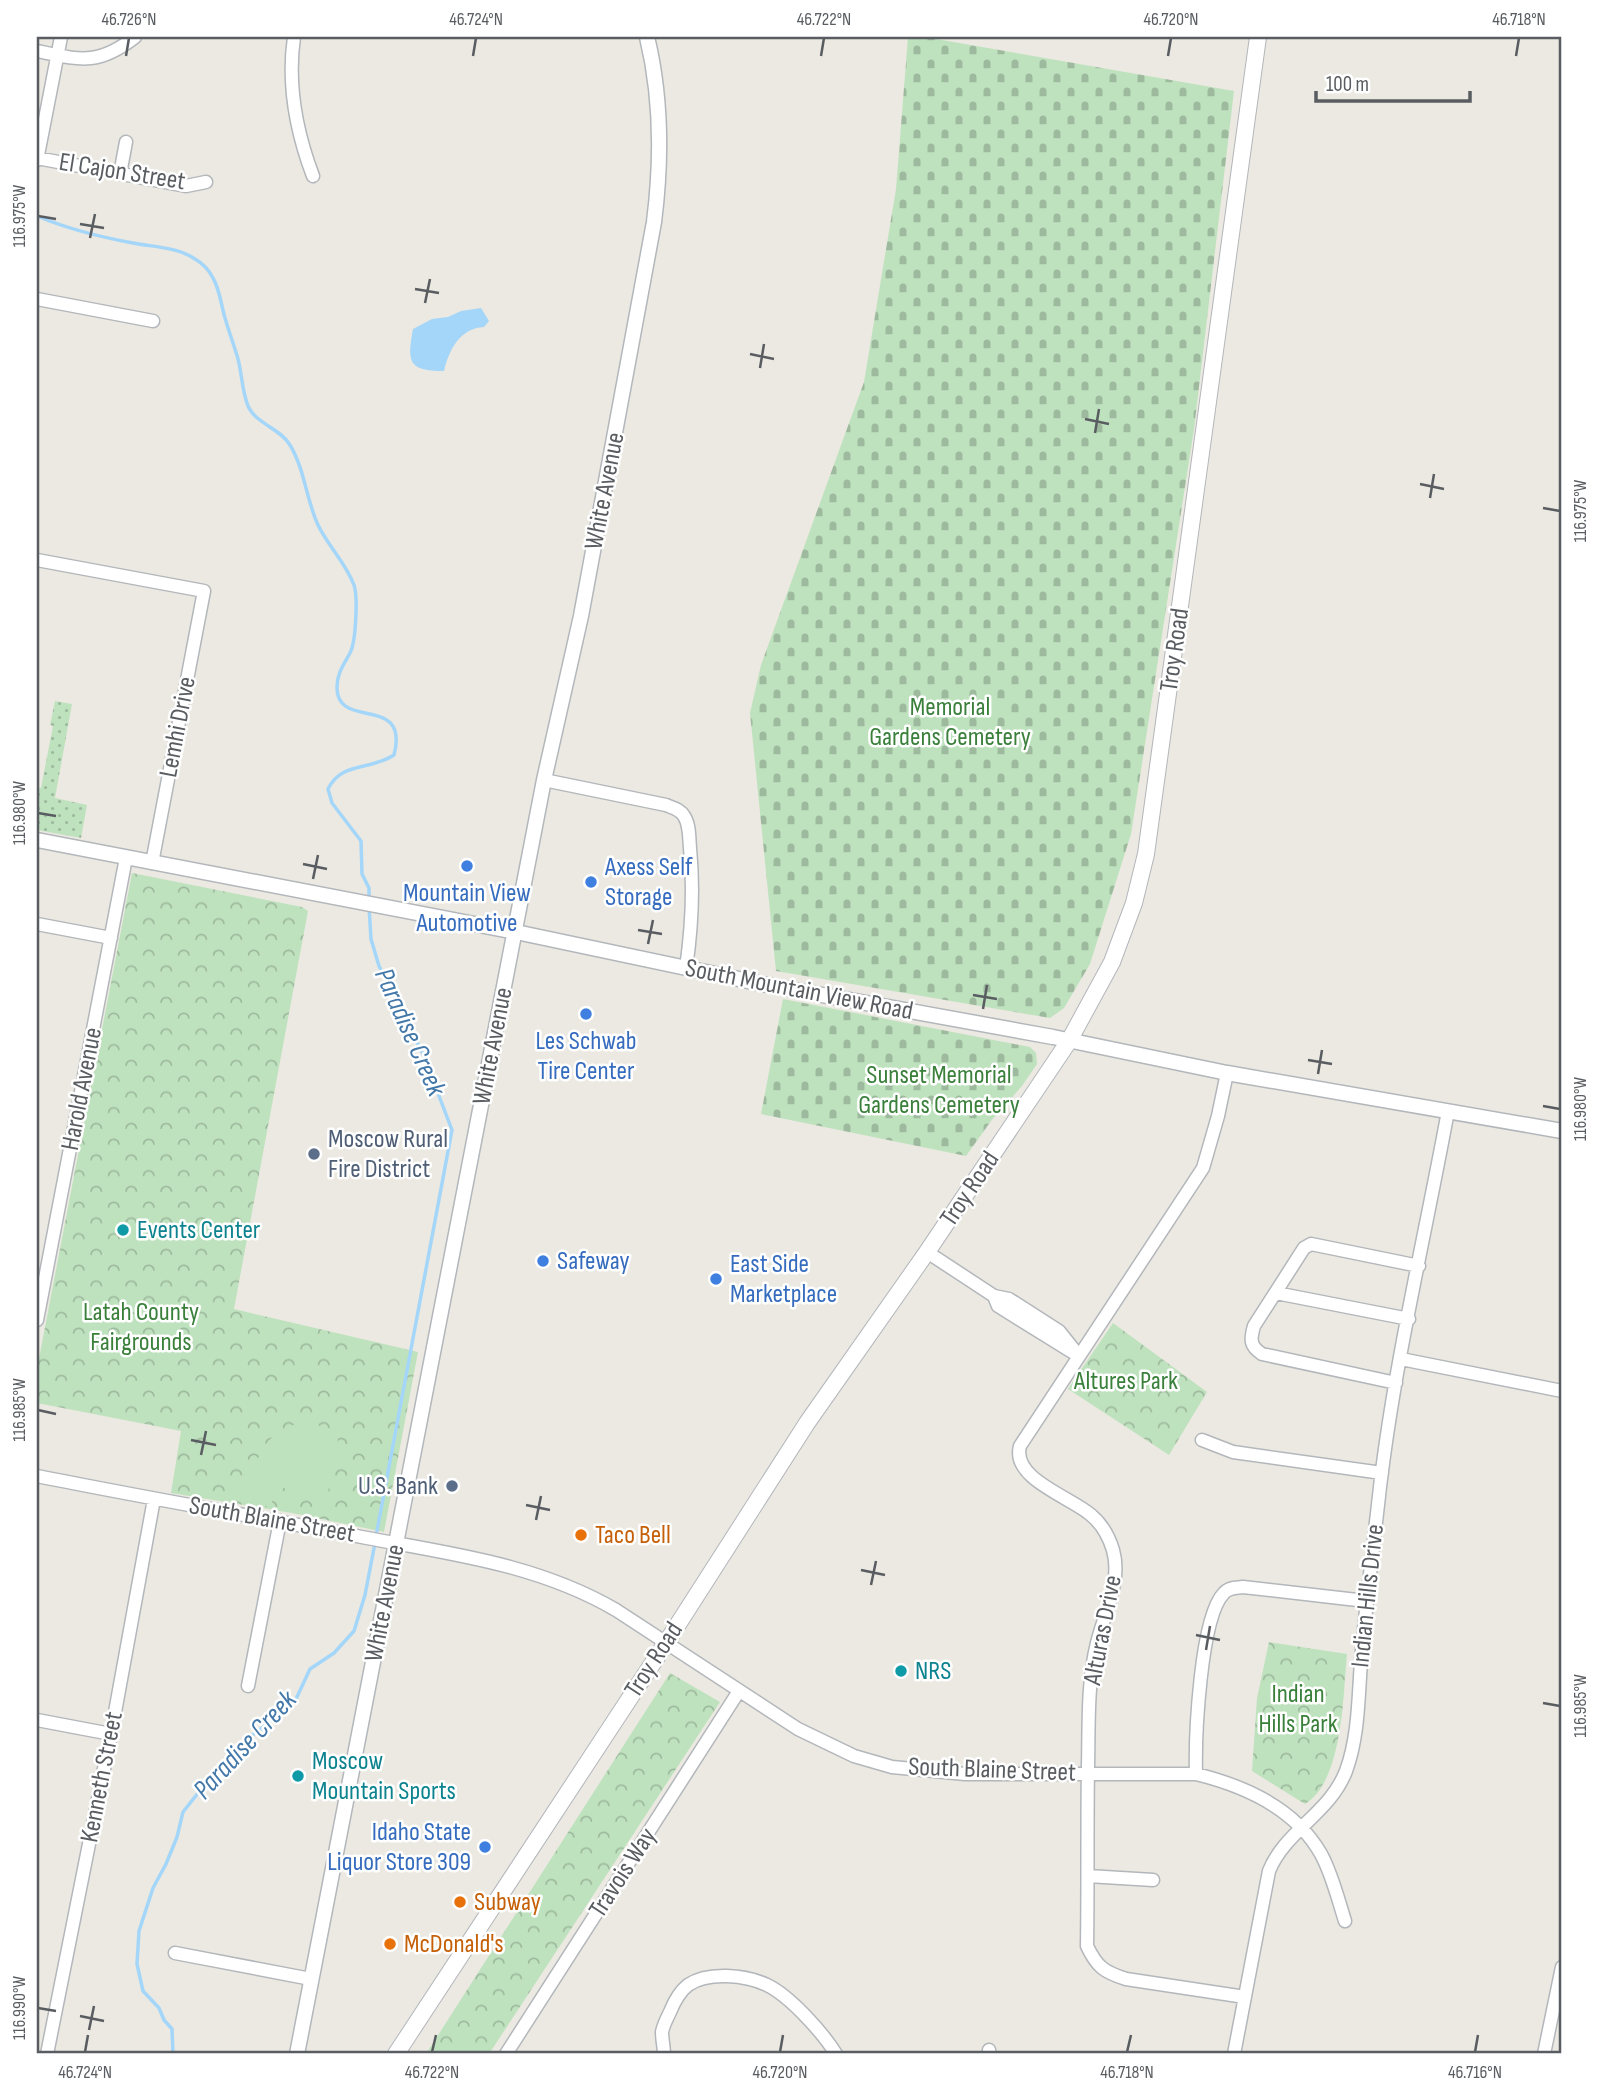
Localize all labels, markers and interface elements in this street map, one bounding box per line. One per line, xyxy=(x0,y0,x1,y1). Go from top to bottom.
text: 46.726°N xyxy=(102,9,156,30)
text: 46.724°N xyxy=(449,9,503,30)
text: 46.722°N xyxy=(797,9,851,30)
text: 46.720°N xyxy=(1143,9,1199,30)
text: 46.718°N xyxy=(1492,9,1546,30)
scale bar xyxy=(1316,60,1470,104)
text: 100 m xyxy=(1326,72,1369,97)
street label: El Cajon Street xyxy=(57,147,187,197)
text: 116.975°W xyxy=(9,184,30,247)
street label: White Avenue xyxy=(578,430,632,552)
text: 116.975°W xyxy=(1570,479,1591,542)
street label: Troy Road xyxy=(1154,606,1196,694)
street label: Lemhi Drive xyxy=(153,674,203,780)
park label: Memorial Gardens Cemetery xyxy=(869,692,1031,753)
text: 116.980°W xyxy=(9,781,30,845)
place label: Axess Self Storage xyxy=(604,852,693,913)
marker: Mountain View Automotive xyxy=(459,858,475,874)
marker: Axess Self Storage xyxy=(583,874,599,890)
place label: Mountain View Automotive xyxy=(403,878,531,939)
street label: South Mountain View Road xyxy=(683,953,915,1027)
water label: Paradise Creek xyxy=(367,963,453,1102)
street label: White Avenue xyxy=(466,985,520,1107)
marker: Les Schwab Tire Center xyxy=(578,1006,594,1022)
street label: Harold Avenue xyxy=(55,1025,109,1153)
place label: Les Schwab Tire Center xyxy=(536,1026,636,1087)
park label: Sunset Memorial Gardens Cemetery xyxy=(858,1060,1020,1121)
text: 116.980°W xyxy=(1570,1077,1591,1141)
place label: Moscow Rural Fire District xyxy=(328,1124,448,1185)
marker: Moscow Rural Fire District xyxy=(306,1146,322,1162)
street label: Troy Road xyxy=(934,1146,1006,1232)
place label: Events Center xyxy=(137,1215,261,1246)
marker: Events Center xyxy=(115,1222,131,1238)
place label: Safeway xyxy=(557,1246,630,1277)
place label: East Side Marketplace xyxy=(730,1249,837,1310)
marker: Safeway xyxy=(535,1253,551,1269)
marker: East Side Marketplace xyxy=(708,1271,724,1287)
park label: Latah County Fairgrounds xyxy=(83,1297,199,1358)
park label: Altures Park xyxy=(1073,1366,1178,1397)
text: 116.985°W xyxy=(9,1378,30,1442)
place label: U.S. Bank xyxy=(358,1471,438,1502)
marker: U.S. Bank xyxy=(444,1478,460,1494)
street label: South Blaine Street xyxy=(187,1490,357,1550)
place label: Taco Bell xyxy=(595,1520,671,1551)
street label: Indian Hills Drive xyxy=(1345,1523,1391,1669)
marker: Taco Bell xyxy=(573,1527,589,1543)
street label: White Avenue xyxy=(358,1542,412,1664)
street label: Alturas Drive xyxy=(1077,1573,1129,1688)
street label: Troy Road xyxy=(618,1616,690,1704)
place label: NRS xyxy=(915,1656,951,1687)
marker: NRS xyxy=(893,1663,909,1679)
text: 116.985°W xyxy=(1570,1674,1591,1738)
park label: Indian Hills Park xyxy=(1258,1679,1338,1740)
water label: Paradise Creek xyxy=(186,1683,305,1806)
street label: Kenneth Street xyxy=(74,1709,130,1845)
place label: Moscow Mountain Sports xyxy=(312,1746,456,1807)
street label: South Blaine Street xyxy=(908,1752,1076,1788)
marker: Moscow Mountain Sports xyxy=(290,1768,306,1784)
place label: Idaho State Liquor Store 309 xyxy=(327,1817,471,1878)
street label: Travois Way xyxy=(583,1822,663,1924)
marker: Idaho State Liquor Store 309 xyxy=(477,1839,493,1855)
place label: Subway xyxy=(474,1887,541,1918)
marker: Subway xyxy=(452,1894,468,1910)
place label: McDonald's xyxy=(404,1929,504,1960)
marker: McDonald's xyxy=(382,1936,398,1952)
text: 116.990°W xyxy=(9,1976,30,2040)
text: 46.724°N xyxy=(58,2062,112,2083)
text: 46.722°N xyxy=(405,2062,459,2083)
text: 46.720°N xyxy=(752,2062,808,2083)
text: 46.718°N xyxy=(1100,2062,1154,2083)
text: 46.716°N xyxy=(1448,2062,1502,2083)

